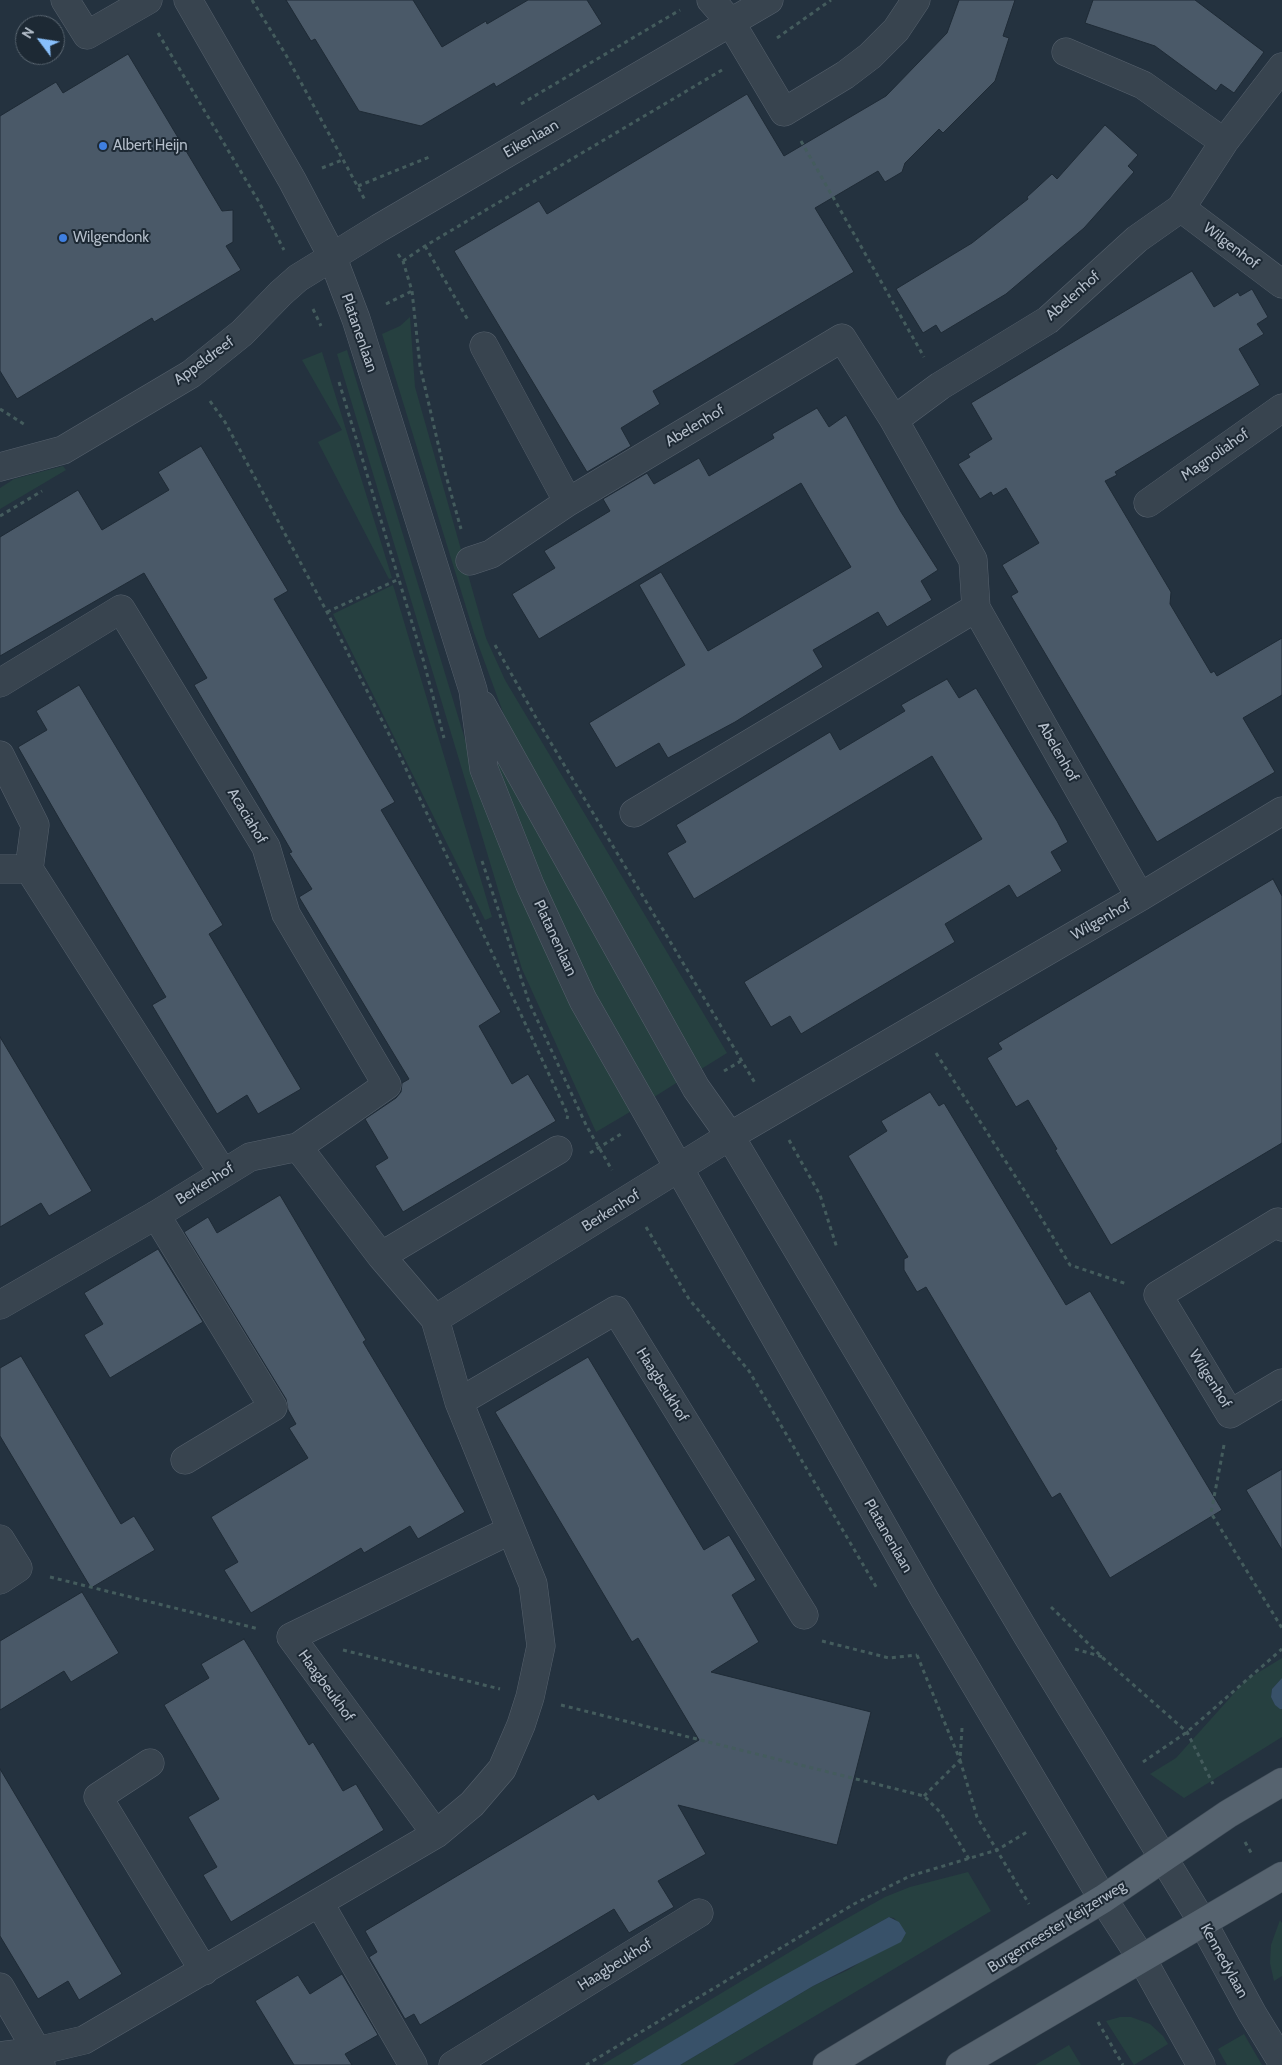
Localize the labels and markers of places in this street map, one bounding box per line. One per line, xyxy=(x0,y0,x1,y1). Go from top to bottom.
place label: Albert Heijn xyxy=(113,137,188,155)
marker: Albert Heijn xyxy=(97,140,109,152)
place label: Wilgendonk xyxy=(73,229,149,247)
marker: Wilgendonk xyxy=(57,232,69,244)

